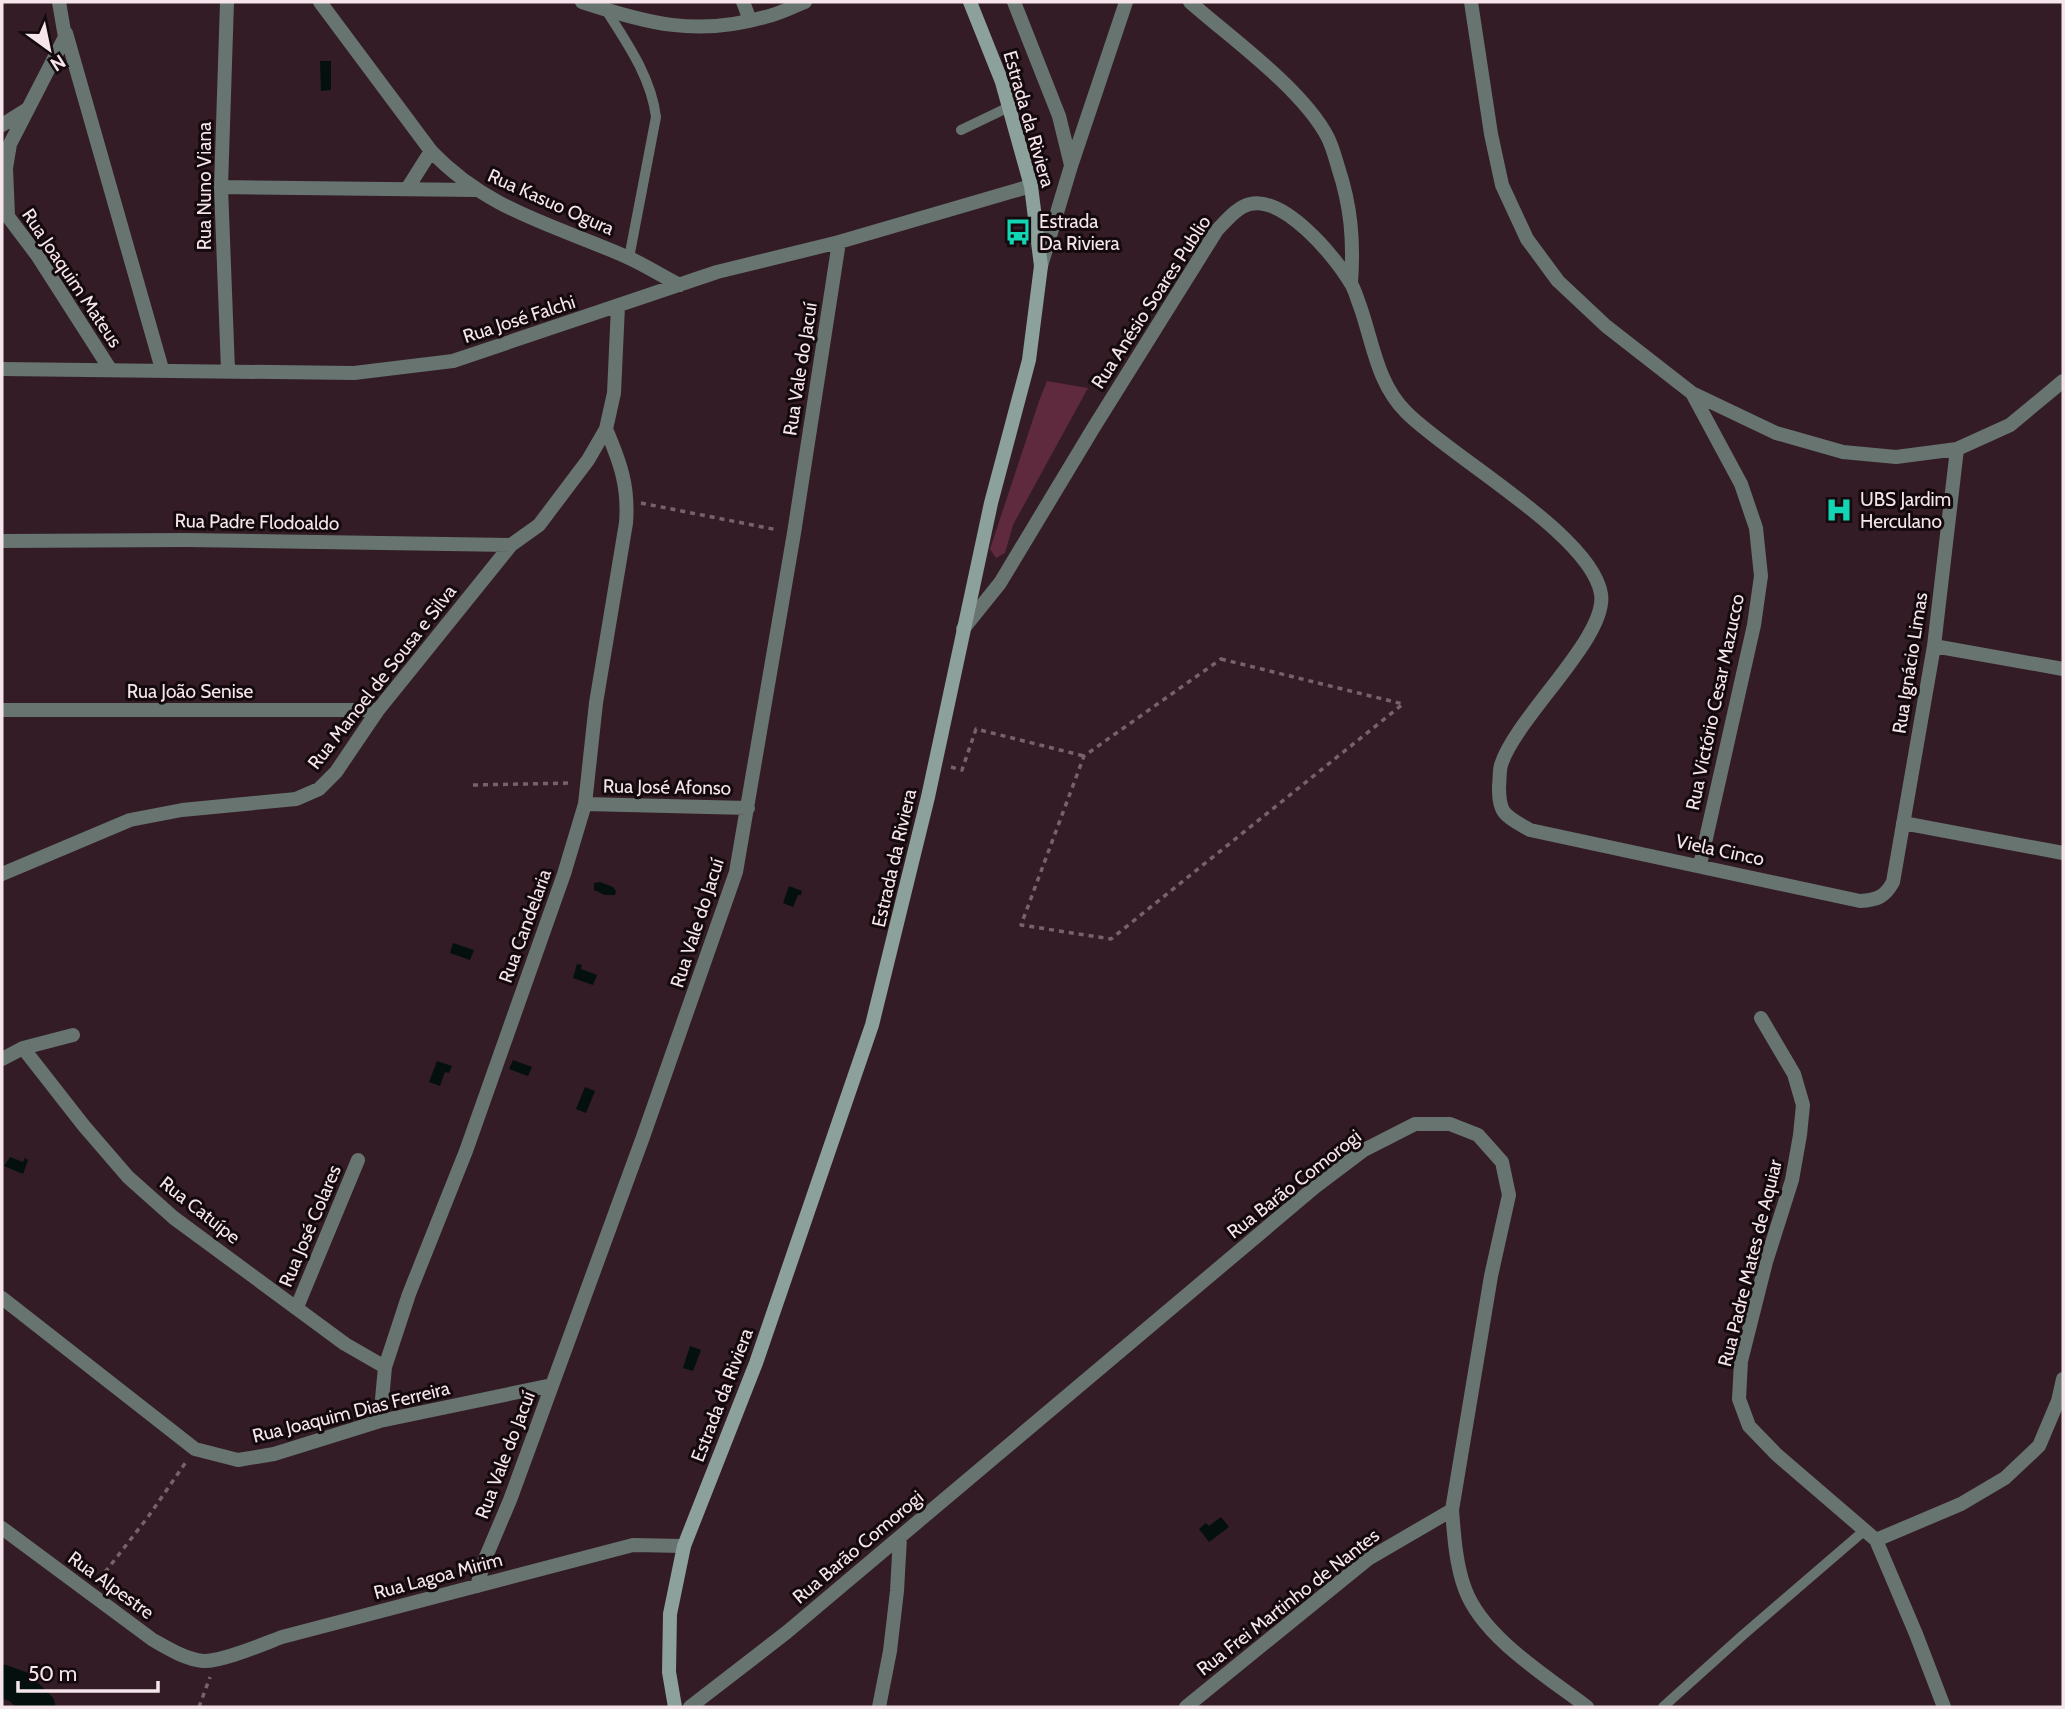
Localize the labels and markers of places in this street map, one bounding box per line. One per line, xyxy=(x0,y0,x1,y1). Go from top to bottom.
place label: Estrada Da Riviera xyxy=(1039,210,1120,255)
bus stop icon: Estrada Da Riviera xyxy=(1003,217,1033,247)
place label: UBS Jardim Herculano xyxy=(1860,488,1951,533)
hospital icon: UBS Jardim Herculano xyxy=(1824,495,1854,525)

